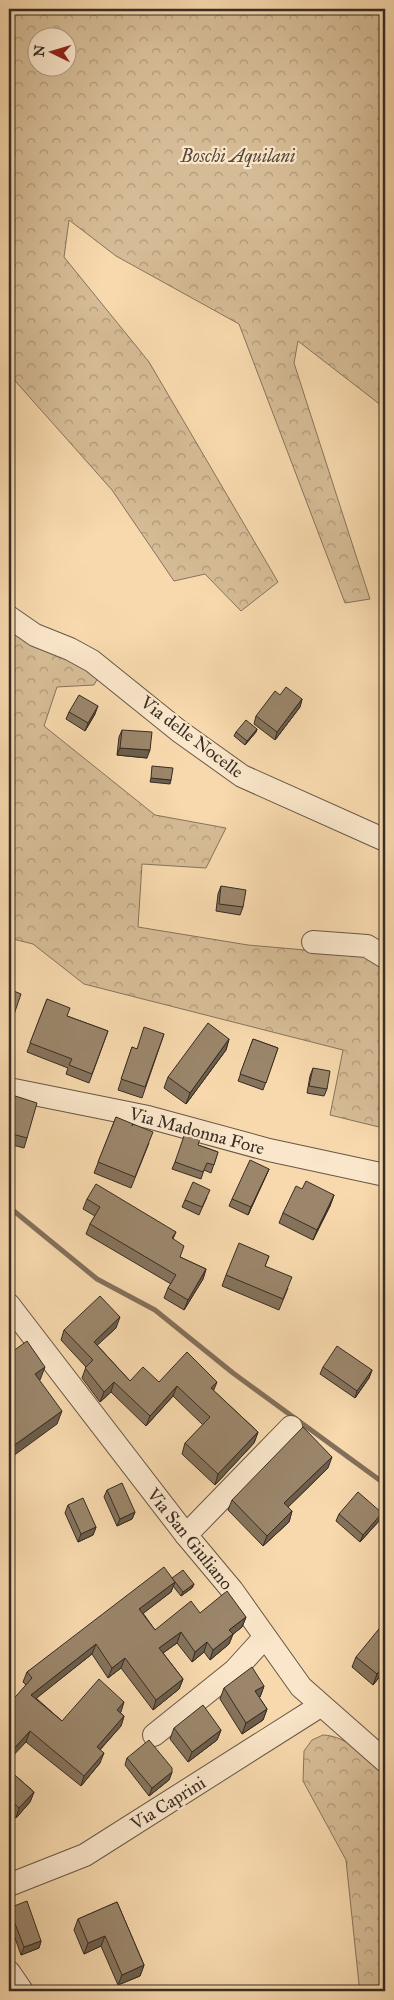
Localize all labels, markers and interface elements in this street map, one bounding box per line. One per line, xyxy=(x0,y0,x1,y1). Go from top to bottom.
north arrow xyxy=(28,28,78,78)
text: N xyxy=(31,44,49,58)
park label: Boschi Aquilani xyxy=(180,145,295,167)
street label: Via delle Nocelle xyxy=(135,691,248,783)
street label: Via Madonna Fore xyxy=(126,1102,267,1160)
street label: Via San Giuliano xyxy=(142,1483,238,1594)
street label: Via Caprini xyxy=(126,1771,210,1835)

